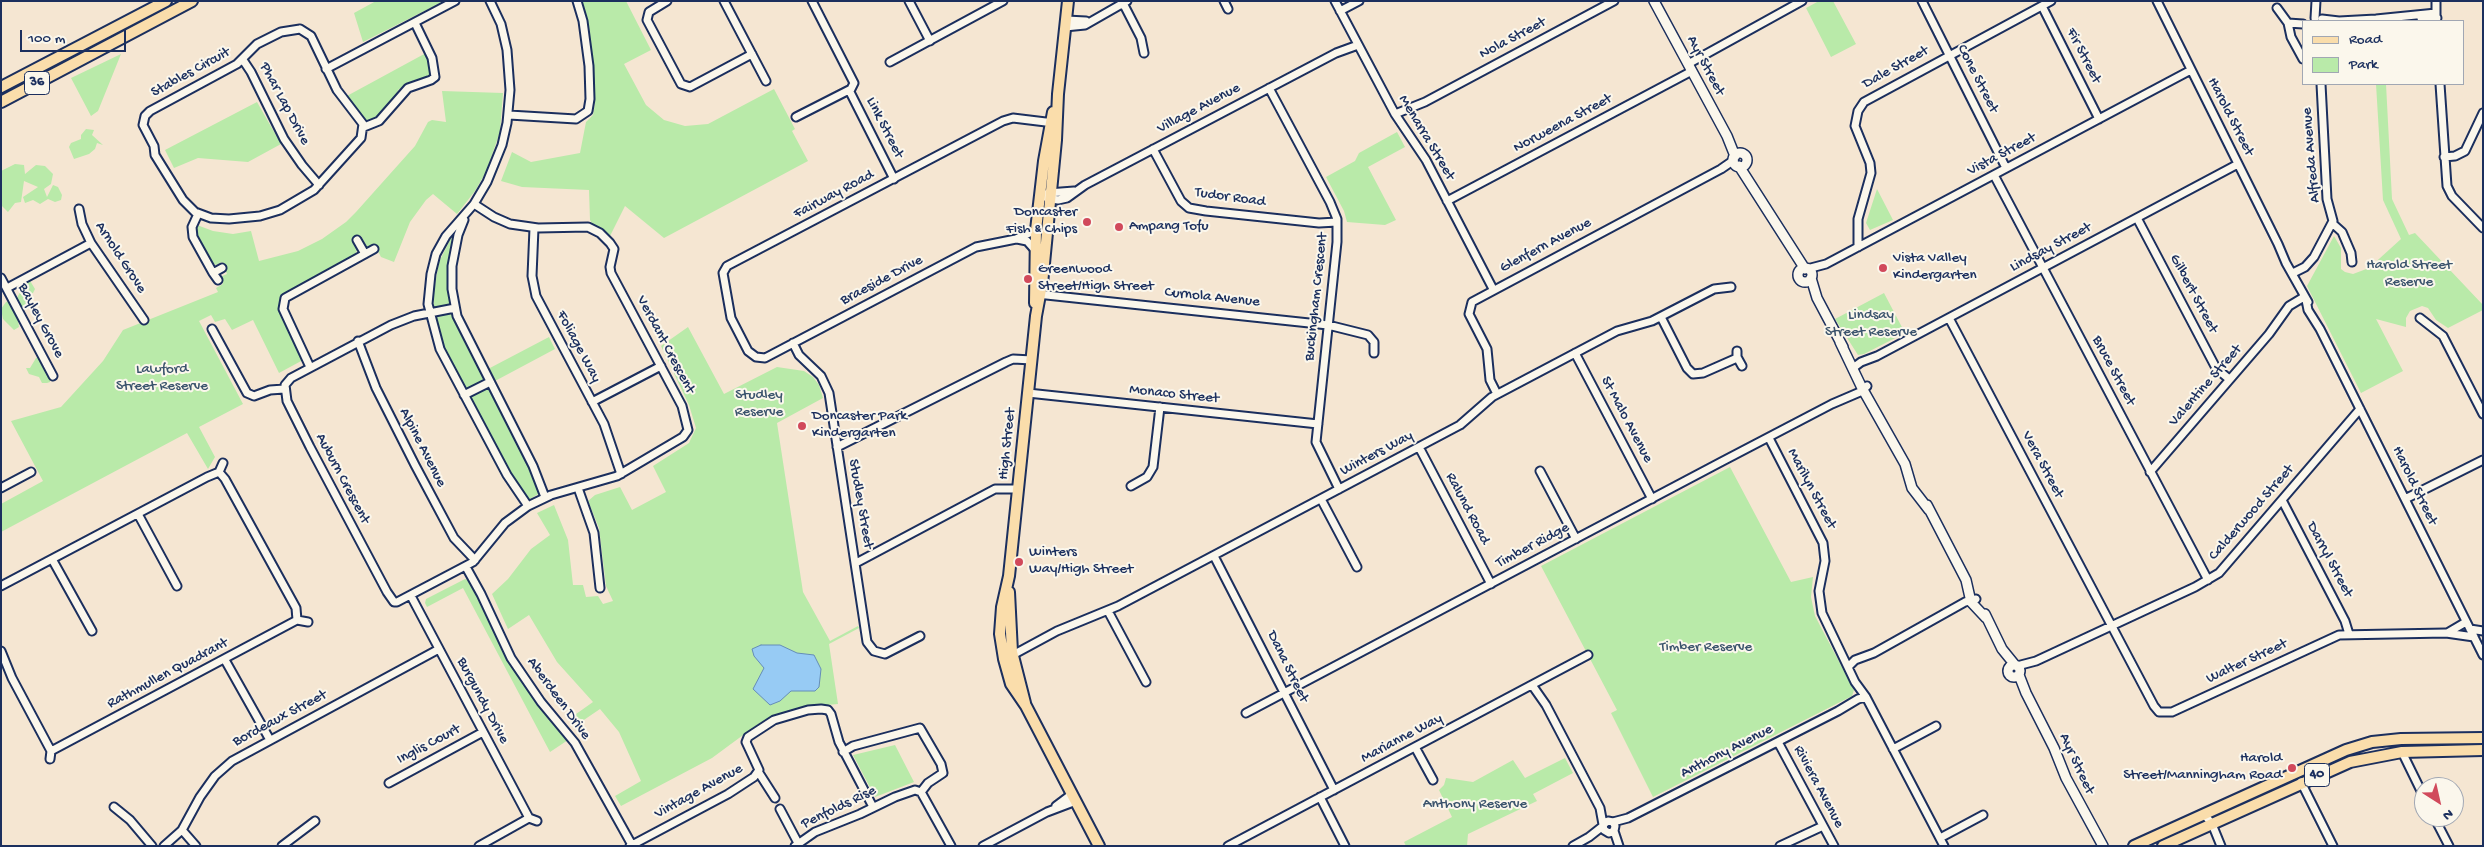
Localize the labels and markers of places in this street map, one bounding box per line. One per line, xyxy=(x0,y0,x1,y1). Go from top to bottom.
place label: Doncaster Fish & Chips xyxy=(1006,204,1077,239)
marker: Doncaster Fish & Chips xyxy=(1081,216,1093,228)
place label: Ampang Tofu xyxy=(1129,218,1209,236)
marker: Ampang Tofu xyxy=(1113,221,1125,233)
place label: Vista Valley Kindergarten xyxy=(1893,250,1977,285)
place label: Greenwood Street/High Street xyxy=(1038,261,1154,296)
marker: Vista Valley Kindergarten xyxy=(1877,262,1889,274)
marker: Greenwood Street/High Street xyxy=(1022,273,1034,285)
place label: Doncaster Park Kindergarten xyxy=(812,408,907,443)
marker: Doncaster Park Kindergarten xyxy=(796,420,808,432)
place label: Winters Way/High Street xyxy=(1029,544,1133,579)
marker: Winters Way/High Street xyxy=(1013,556,1025,568)
place label: Harold Street/Manningham Road xyxy=(2123,750,2282,785)
marker: Harold Street/Manningham Road xyxy=(2286,762,2298,774)

